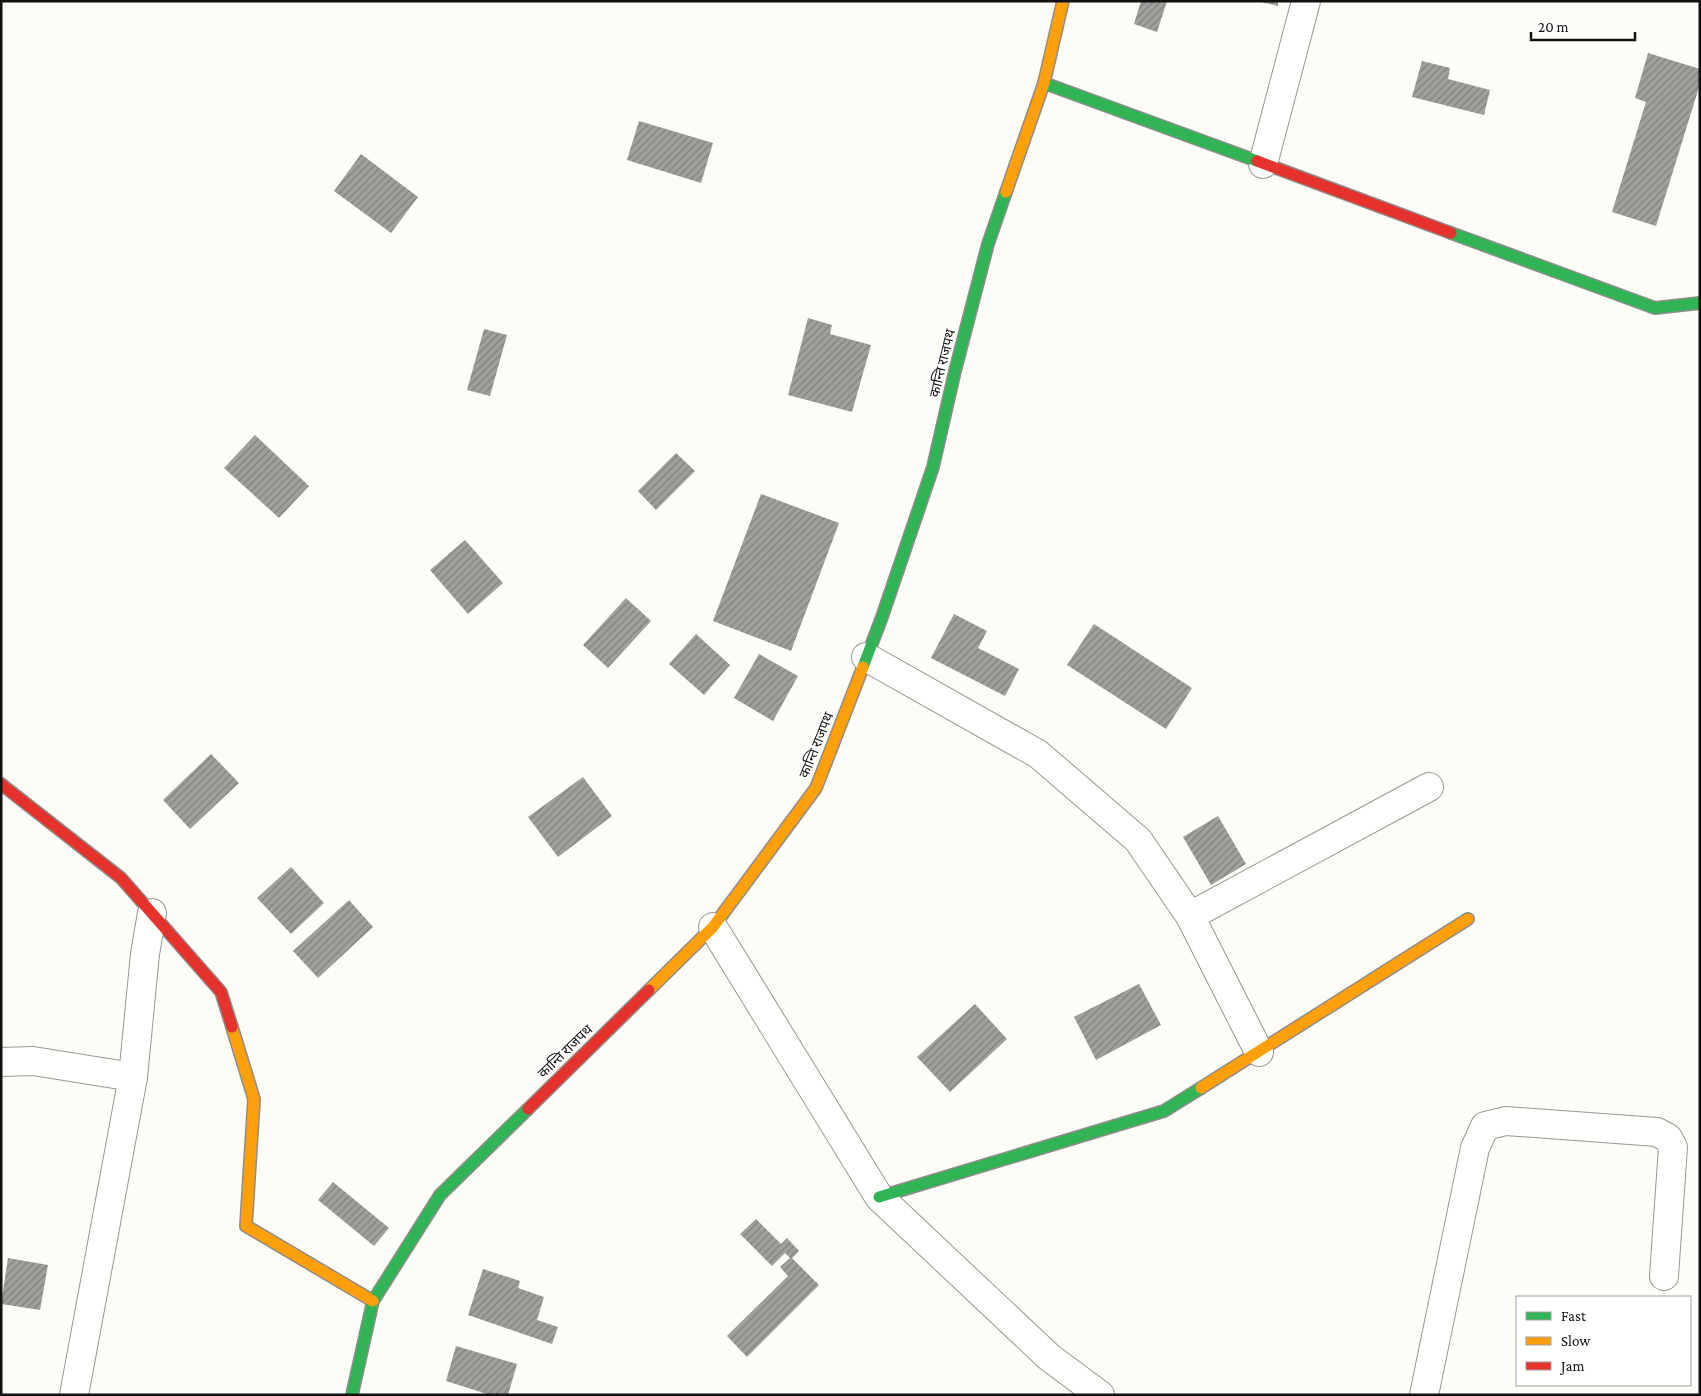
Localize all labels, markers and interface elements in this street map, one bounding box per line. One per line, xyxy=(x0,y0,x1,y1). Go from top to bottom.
scale bar xyxy=(1531,10,1635,42)
text: 20 m xyxy=(1538,19,1569,35)
street label: कान्ति राजपथ xyxy=(926,326,958,399)
street label: कान्ति राजपथ xyxy=(796,709,837,780)
street label: कान्ति राजपथ xyxy=(534,1020,596,1081)
legend xyxy=(1516,1296,1691,1386)
text: Fast xyxy=(1561,1308,1587,1324)
text: Slow xyxy=(1561,1333,1591,1349)
text: Jam xyxy=(1559,1358,1584,1375)

